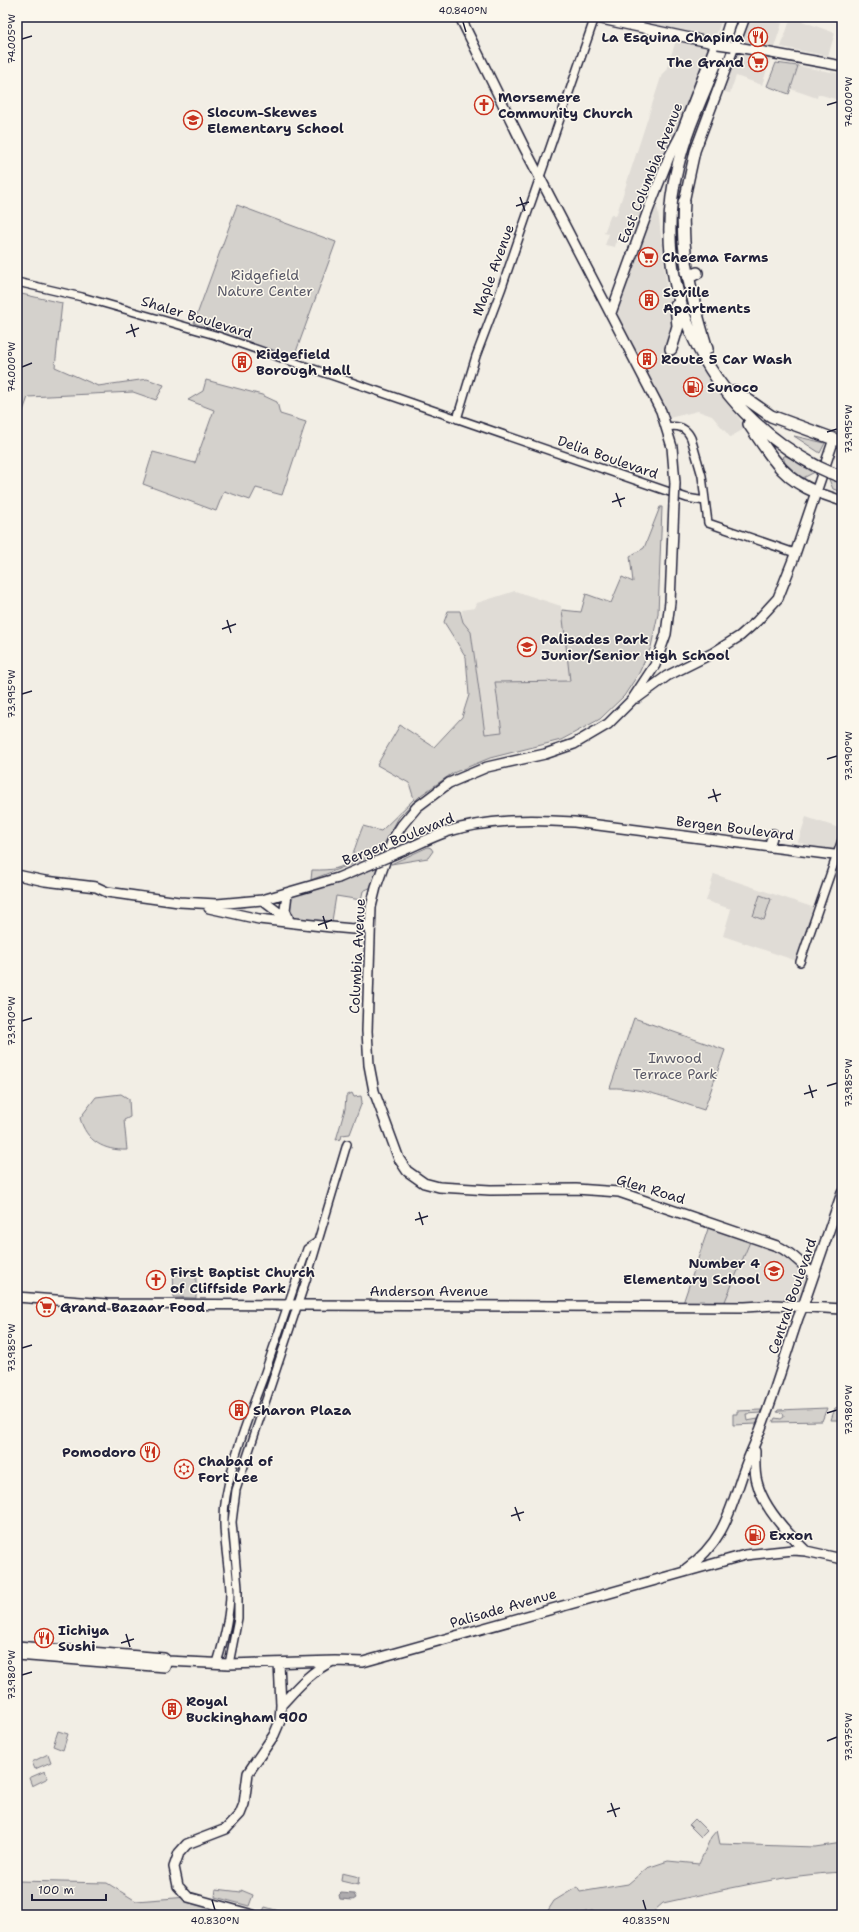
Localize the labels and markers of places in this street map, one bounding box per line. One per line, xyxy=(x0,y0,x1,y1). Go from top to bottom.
restaurant icon: La Esquina Chapina xyxy=(747,26,769,48)
place label: La Esquina Chapina xyxy=(601,28,744,46)
supermarket icon: The Grand xyxy=(747,51,769,73)
place label: The Grand xyxy=(666,53,744,71)
place label: Morsemere Community Church xyxy=(498,88,633,122)
church icon: Morsemere Community Church xyxy=(473,94,495,116)
place label: Slocum-Skewes Elementary School xyxy=(207,103,344,137)
school or university icon: Slocum-Skewes Elementary School xyxy=(182,109,204,131)
supermarket icon: Cheema Farms xyxy=(637,246,659,268)
place label: Cheema Farms xyxy=(662,248,768,266)
place label: Seville Apartments xyxy=(663,283,751,317)
building icon: Seville Apartments xyxy=(638,289,660,311)
place label: Ridgefield Borough Hall xyxy=(256,345,351,379)
building icon: Route 5 Car Wash xyxy=(636,348,658,370)
place label: Route 5 Car Wash xyxy=(661,350,792,368)
building icon: Ridgefield Borough Hall xyxy=(231,351,253,373)
fuel station icon: Sunoco xyxy=(682,376,704,398)
place label: Sunoco xyxy=(707,378,758,396)
place label: Palisades Park Junior/Senior High School xyxy=(541,630,730,664)
school or university icon: Palisades Park Junior/Senior High School xyxy=(516,636,538,658)
place label: Number 4 Elementary School xyxy=(623,1254,760,1288)
school or university icon: Number 4 Elementary School xyxy=(763,1260,785,1282)
place label: First Baptist Church of Cliffside Park xyxy=(170,1263,315,1297)
church icon: First Baptist Church of Cliffside Park xyxy=(145,1269,167,1291)
supermarket icon: Grand Bazaar Food xyxy=(35,1296,57,1318)
place label: Grand Bazaar Food xyxy=(60,1298,205,1316)
building icon: Sharon Plaza xyxy=(228,1399,250,1421)
place label: Sharon Plaza xyxy=(253,1401,352,1419)
restaurant icon: Pomodoro xyxy=(139,1441,161,1463)
place label: Pomodoro xyxy=(62,1443,136,1461)
place label: Chabad of Fort Lee xyxy=(198,1452,273,1486)
synagogue icon: Chabad of Fort Lee xyxy=(173,1458,195,1480)
fuel station icon: Exxon xyxy=(744,1524,766,1546)
place label: Exxon xyxy=(769,1526,813,1544)
place label: Iichiya Sushi xyxy=(58,1621,110,1655)
restaurant icon: Iichiya Sushi xyxy=(33,1627,55,1649)
place label: Royal Buckingham 900 xyxy=(186,1692,308,1726)
building icon: Royal Buckingham 900 xyxy=(161,1698,183,1720)

